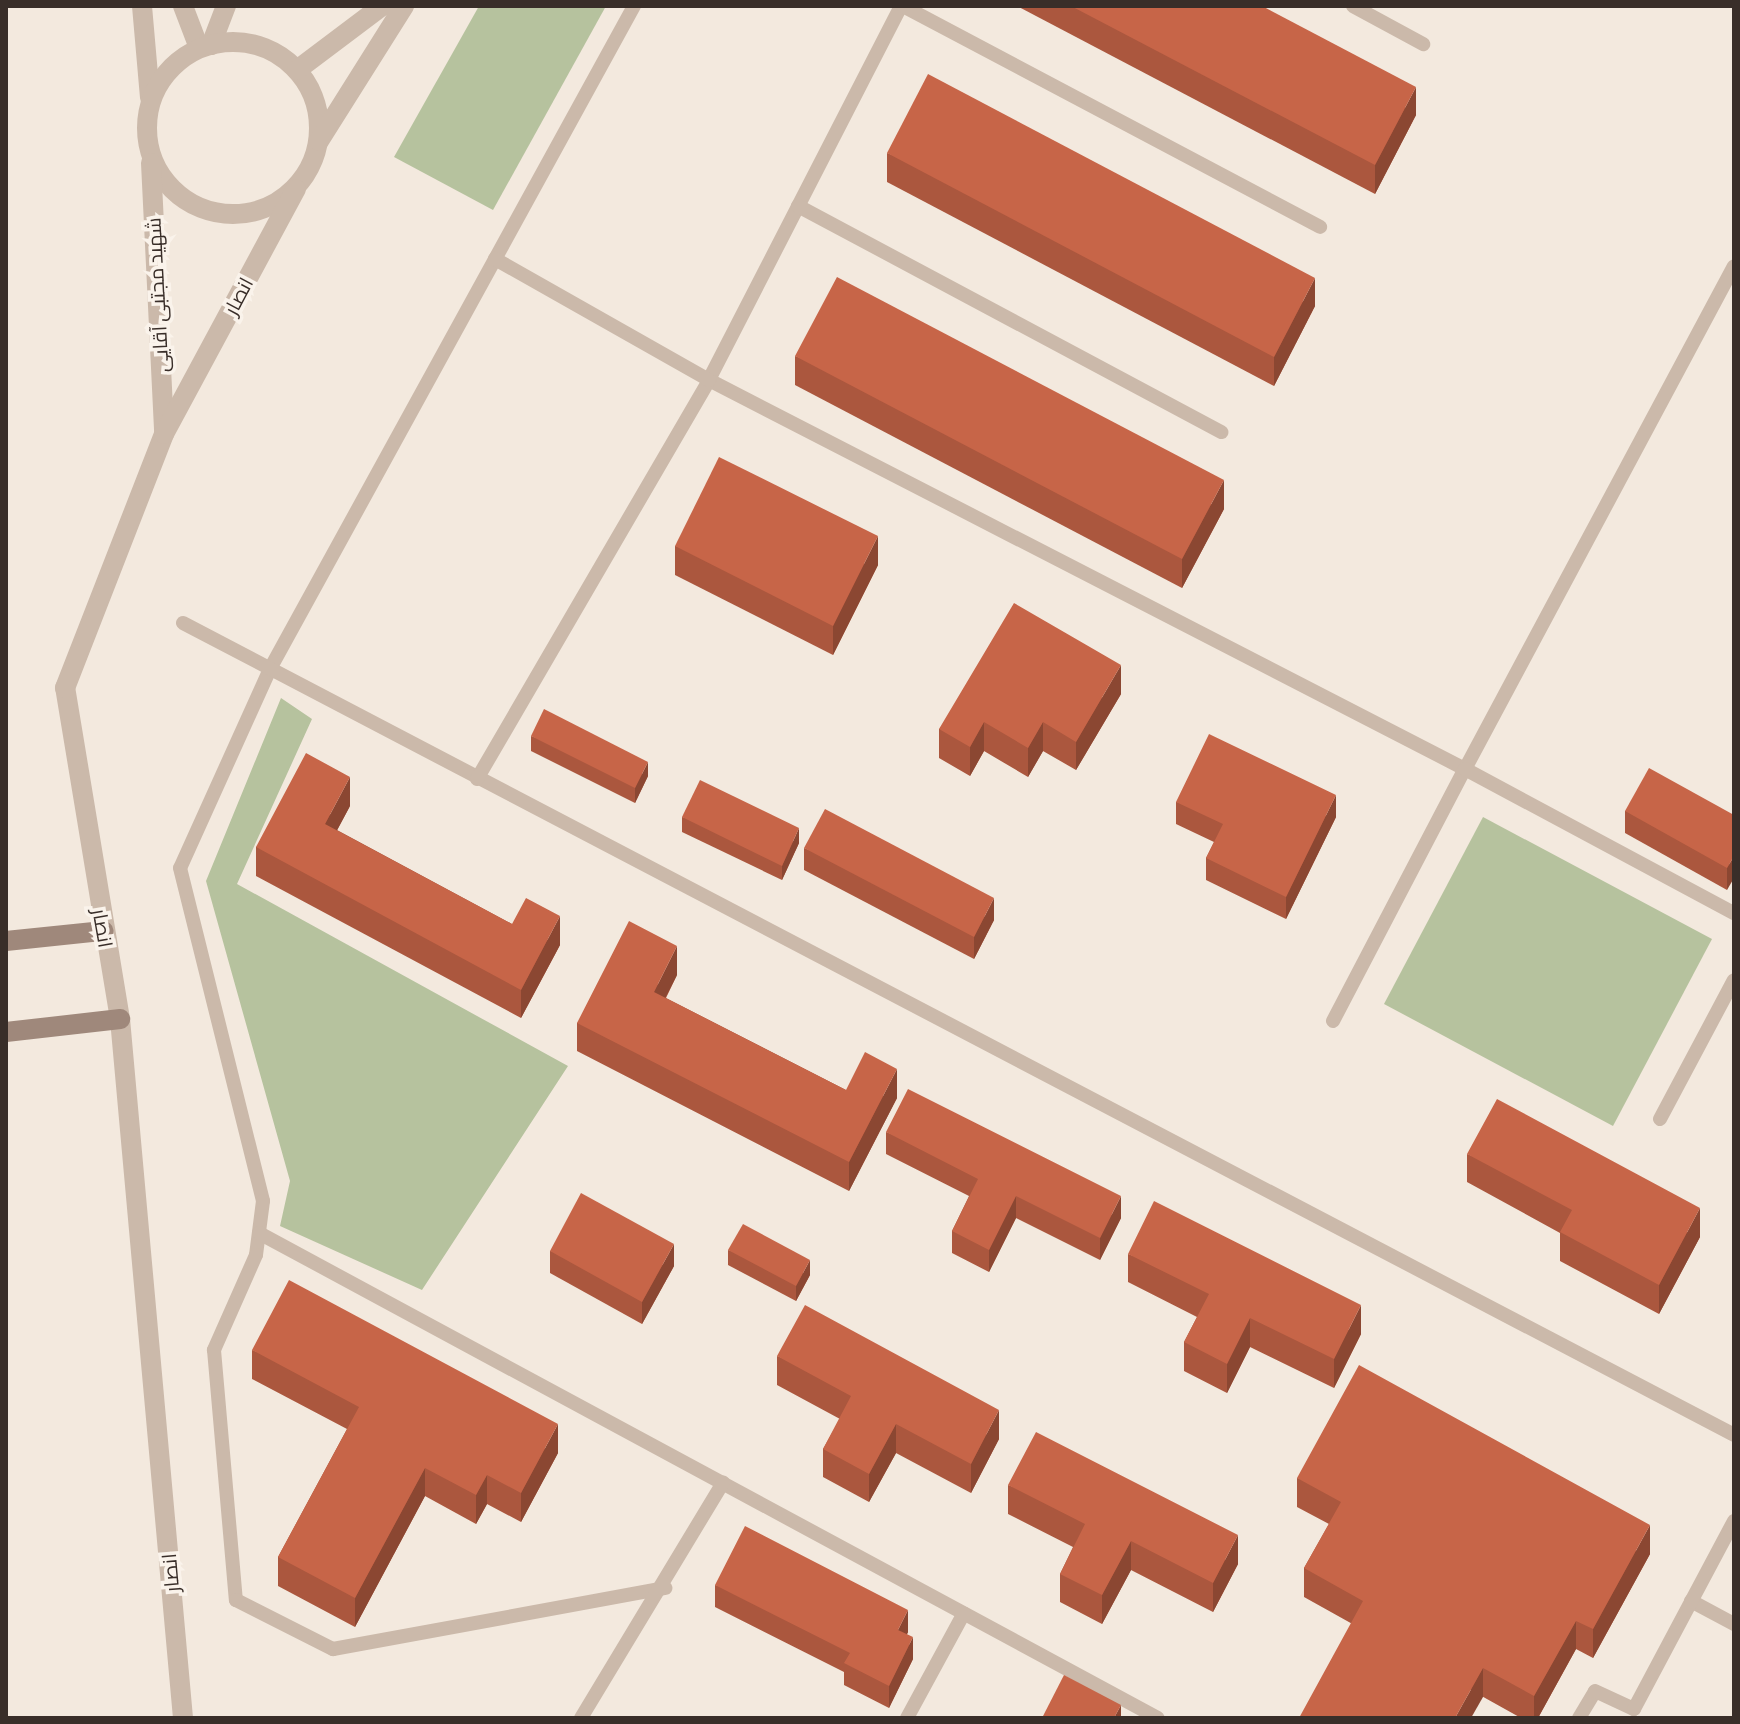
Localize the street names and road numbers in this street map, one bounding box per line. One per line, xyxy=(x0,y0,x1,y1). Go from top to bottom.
street label: شهید مجتبی آقایی xyxy=(141,217,173,373)
street label: انصار xyxy=(218,273,258,319)
street label: انصار xyxy=(88,907,118,949)
street label: انصار xyxy=(156,1553,184,1593)

